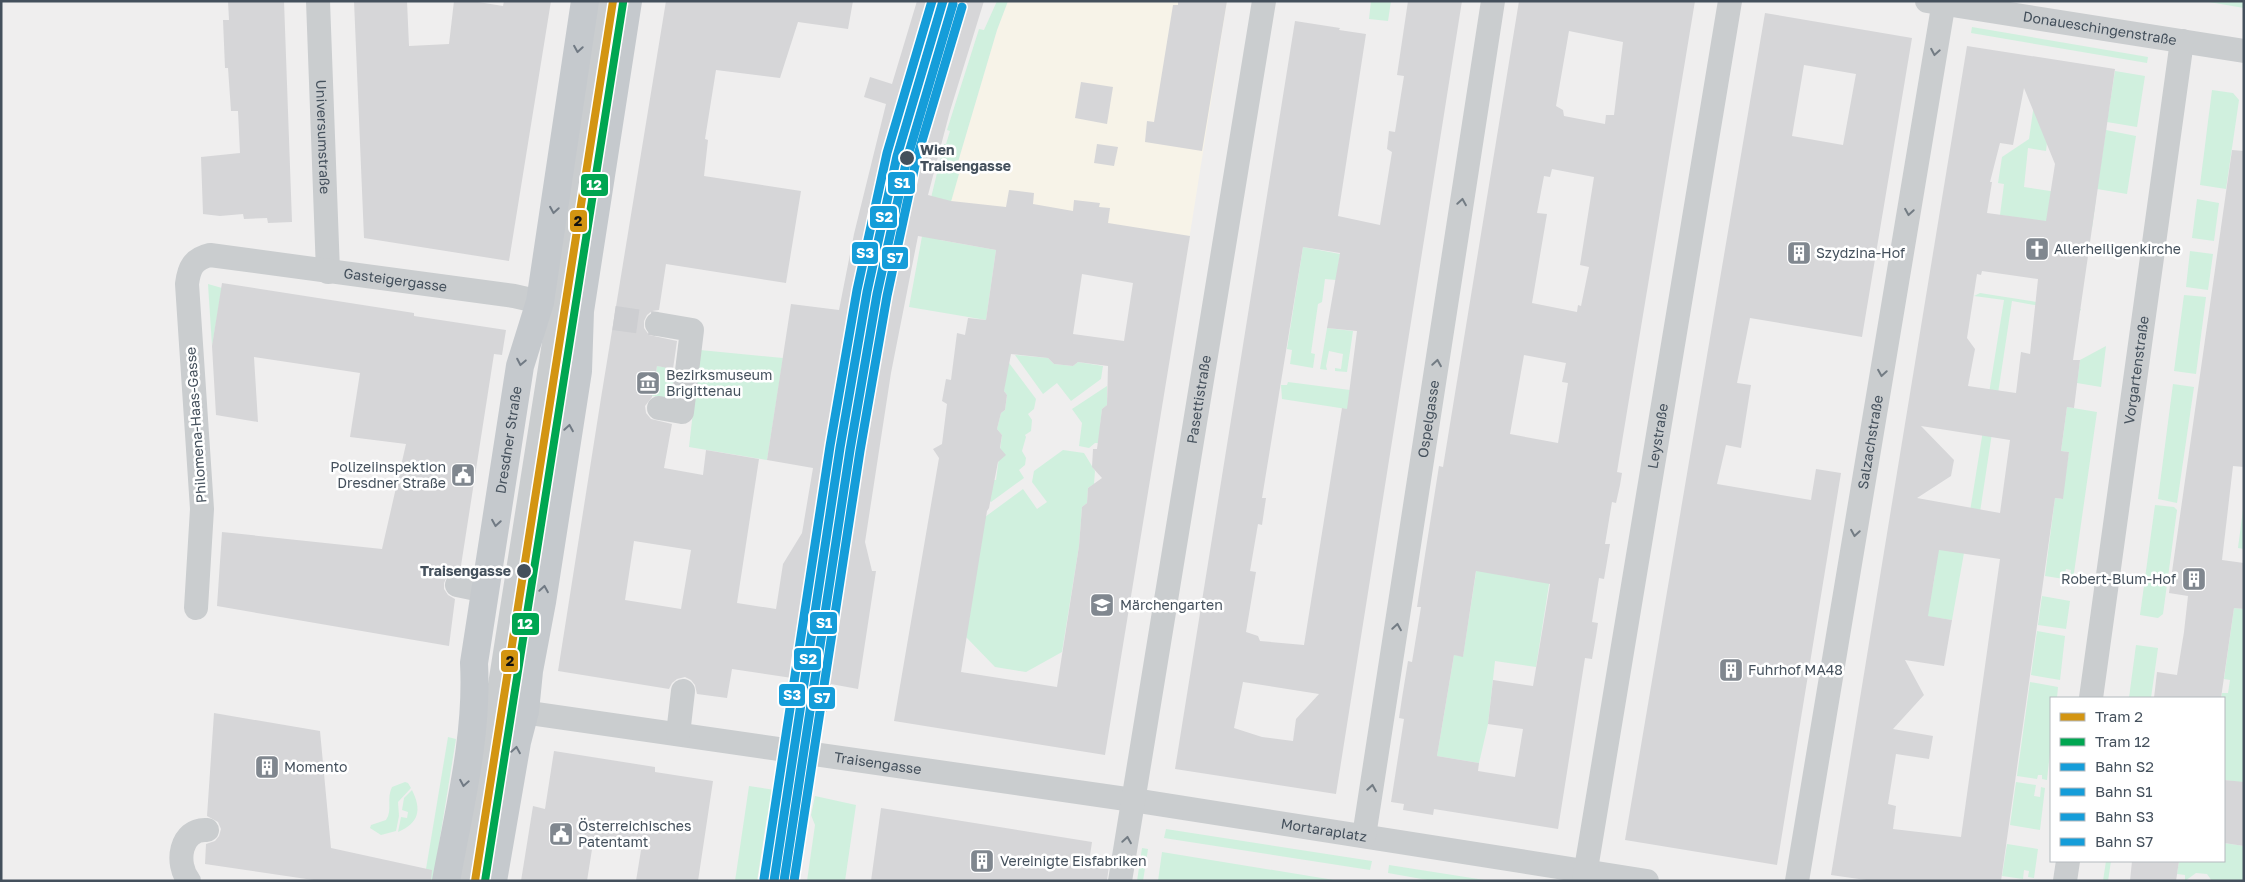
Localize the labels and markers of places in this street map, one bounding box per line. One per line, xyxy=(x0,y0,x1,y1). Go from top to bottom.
place label: Wien Traisengasse xyxy=(920,141,1011,174)
marker: Wien Traisengasse xyxy=(898,149,916,167)
church icon: Allerheiligenkirche xyxy=(2024,236,2050,262)
building icon: Szydzina-Hof xyxy=(1786,240,1812,266)
place label: Allerheiligenkirche xyxy=(2054,240,2181,257)
place label: Szydzina-Hof xyxy=(1816,244,1905,261)
place label: Bezirksmuseum Brigittenau xyxy=(666,366,772,399)
museum icon: Bezirksmuseum Brigittenau xyxy=(635,370,661,396)
place label: Polizeiinspektion Dresdner Straße xyxy=(330,458,446,491)
public building icon: Polizeiinspektion Dresdner Straße xyxy=(450,462,476,488)
place label: Traisengasse xyxy=(420,562,511,579)
marker: Traisengasse xyxy=(515,562,533,580)
building icon: Robert-Blum-Hof xyxy=(2181,566,2207,592)
place label: Robert-Blum-Hof xyxy=(2061,570,2176,587)
school or university icon: Märchengarten xyxy=(1089,592,1115,618)
place label: Märchengarten xyxy=(1120,596,1223,613)
building icon: Fuhrhof MA48 xyxy=(1718,657,1744,683)
place label: Fuhrhof MA48 xyxy=(1748,661,1843,678)
building icon: Momento xyxy=(254,754,280,780)
place label: Momento xyxy=(284,758,347,775)
place label: Österreichisches Patentamt xyxy=(578,817,691,850)
public building icon: Österreichisches Patentamt xyxy=(548,821,574,847)
building icon: Vereinigte Eisfabriken xyxy=(969,848,995,874)
place label: Vereinigte Eisfabriken xyxy=(1000,852,1147,869)

